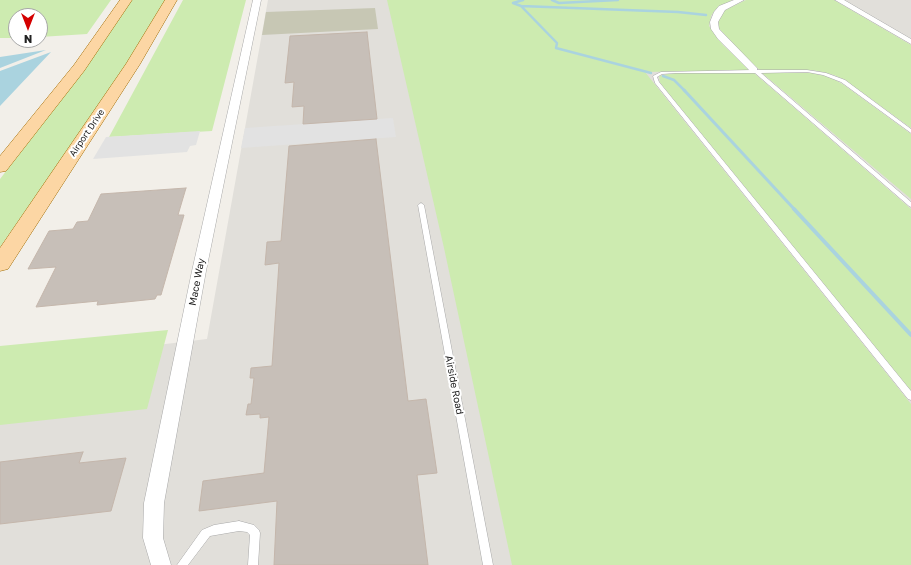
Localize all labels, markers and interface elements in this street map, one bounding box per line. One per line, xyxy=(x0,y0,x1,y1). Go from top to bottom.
north arrow xyxy=(8,8,48,48)
text: N xyxy=(24,33,32,46)
street label: Airport Drive xyxy=(67,107,107,159)
street label: Mace Way xyxy=(187,257,207,307)
street label: Airside Road xyxy=(442,354,466,416)

